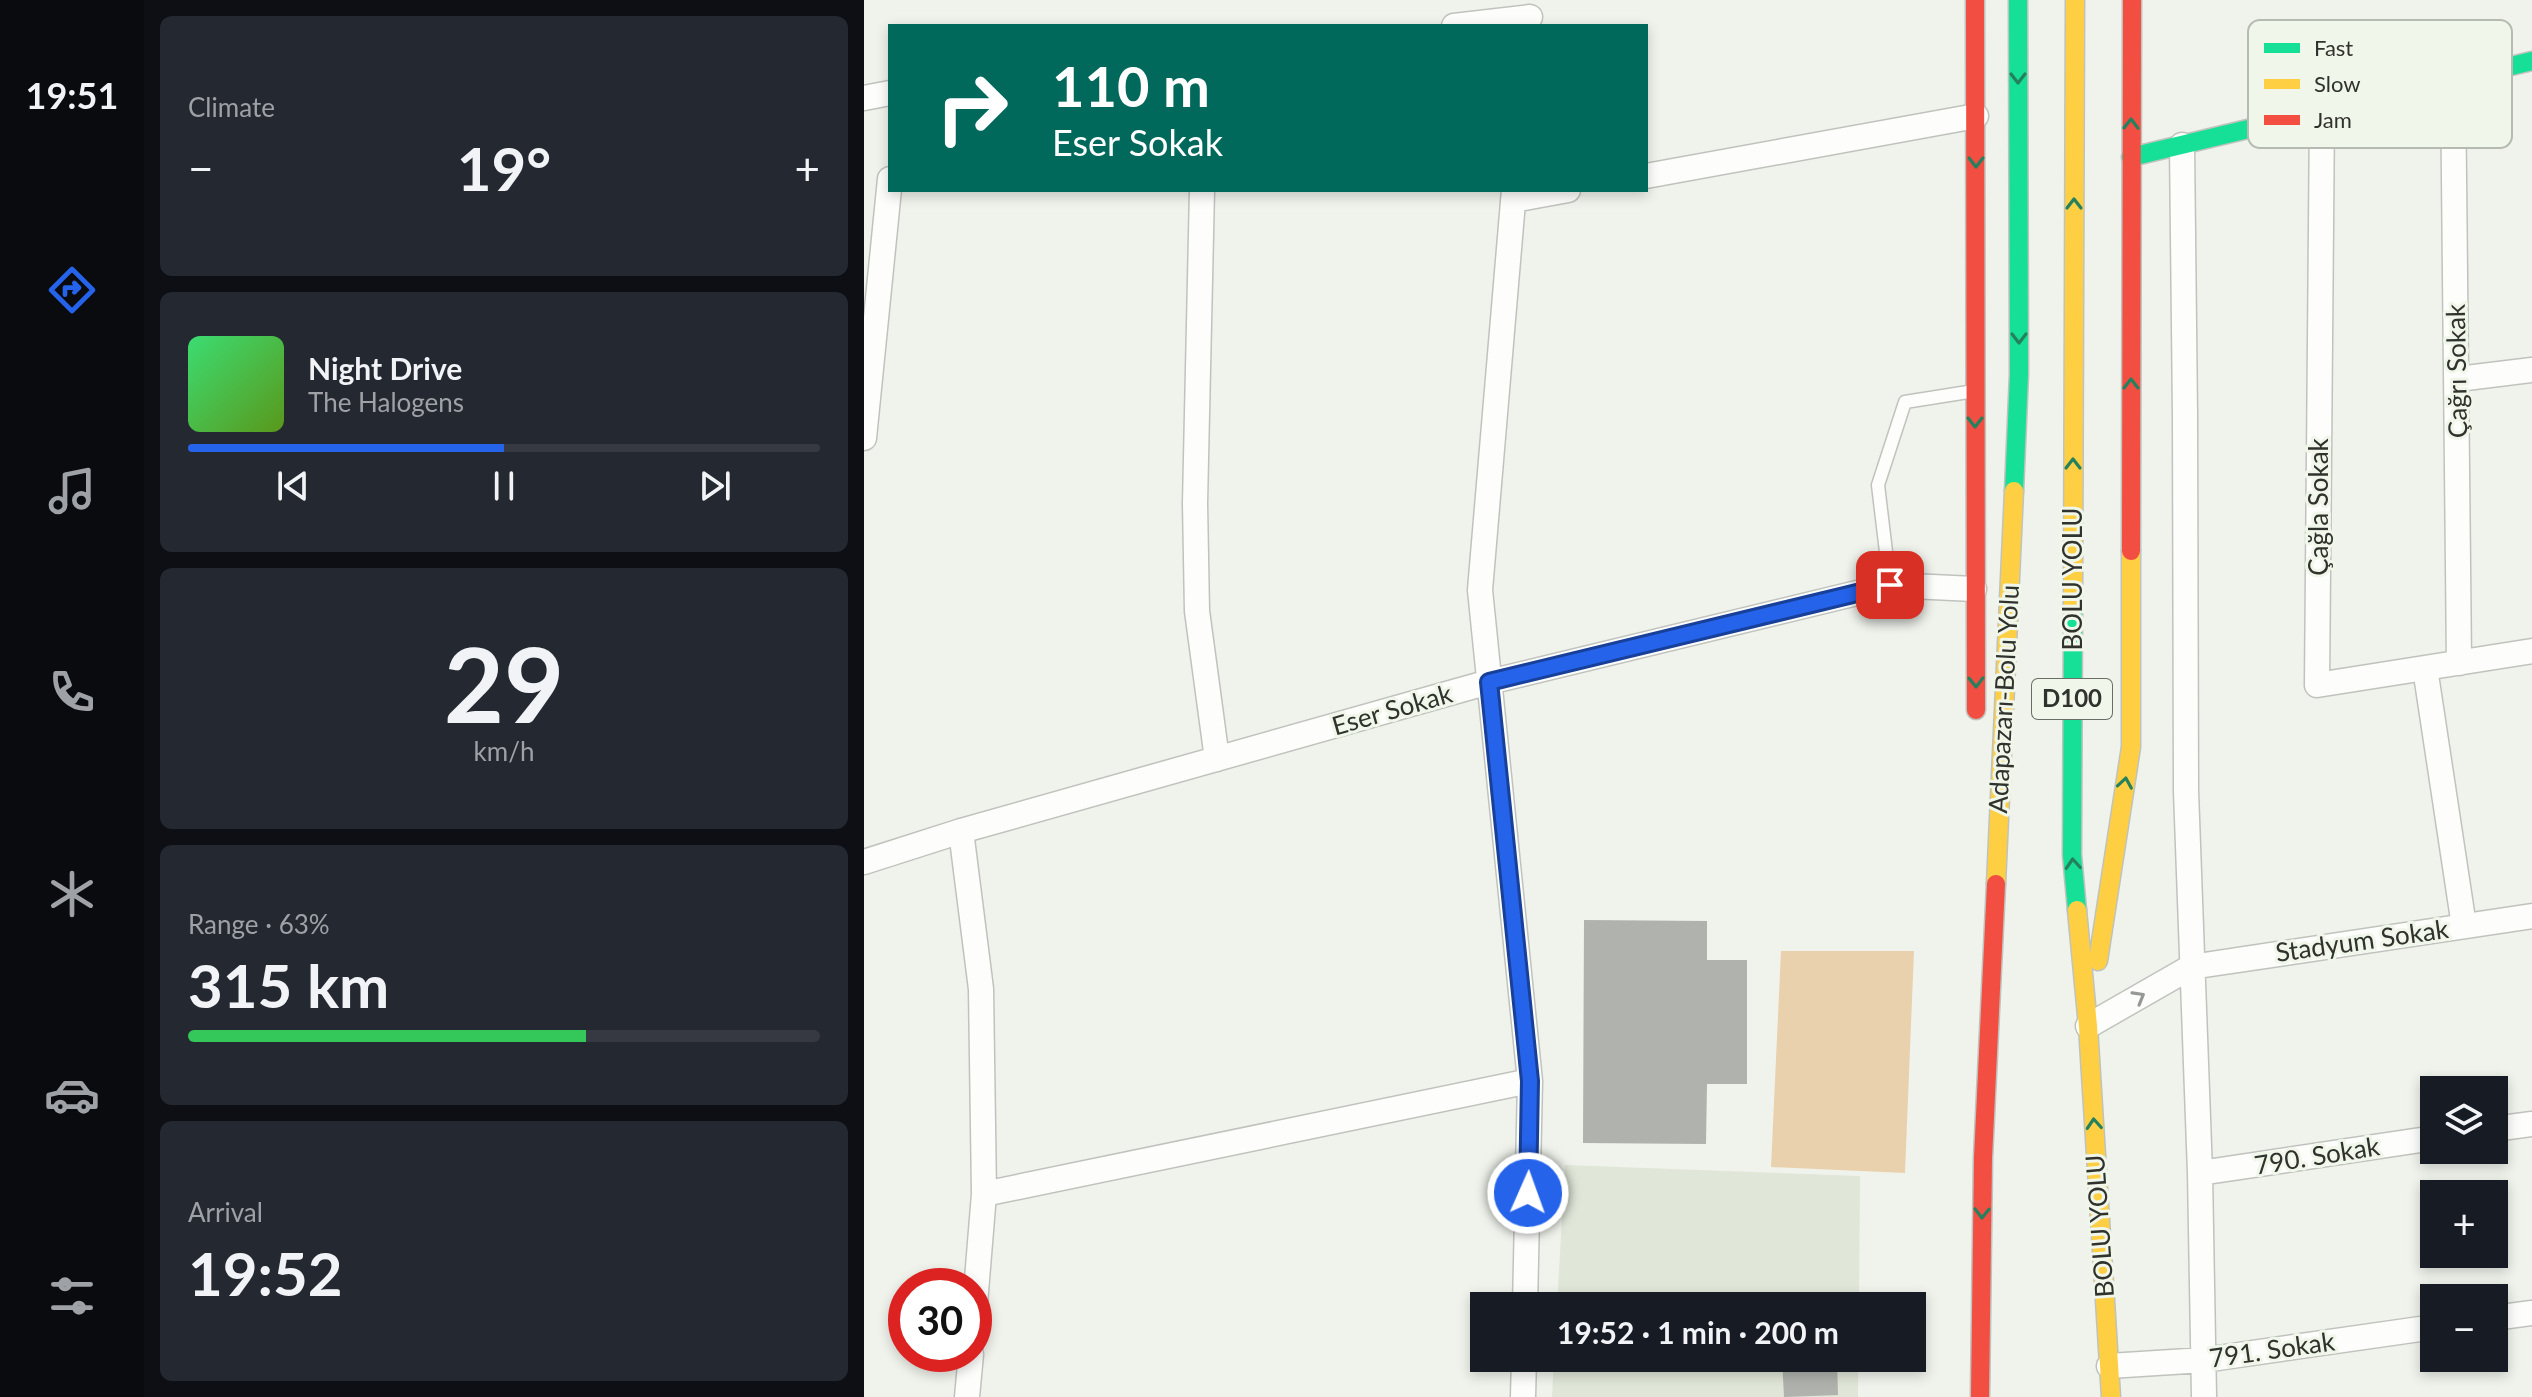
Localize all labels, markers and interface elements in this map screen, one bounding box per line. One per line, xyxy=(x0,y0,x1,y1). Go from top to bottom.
legend xyxy=(2248,20,2512,148)
text: Fast xyxy=(2314,34,2353,61)
text: 110 m xyxy=(1052,52,1210,119)
icon: right xyxy=(920,56,1024,160)
text: Slow xyxy=(2314,70,2361,97)
one-way arrow xyxy=(2009,72,2027,85)
text: 19:51 xyxy=(26,73,118,117)
text: Climate xyxy=(188,91,275,123)
text: Jam xyxy=(2314,106,2352,133)
one-way arrow xyxy=(2122,117,2140,130)
text: Eser Sokak xyxy=(1052,120,1223,164)
text: 19° xyxy=(457,132,551,204)
text: − xyxy=(188,142,214,194)
text: + xyxy=(794,142,820,194)
one-way arrow xyxy=(1967,156,1985,169)
one-way arrow xyxy=(2065,197,2083,210)
icon: directions xyxy=(44,262,100,318)
street label: Çağrı Sokak xyxy=(2439,303,2473,438)
one-way arrow xyxy=(2010,332,2028,345)
text: Night Drive xyxy=(308,350,462,386)
one-way arrow xyxy=(2122,377,2140,390)
text: The Halogens xyxy=(308,386,464,418)
one-way arrow xyxy=(1966,416,1984,429)
street label: Çağla Sokak xyxy=(2302,437,2334,576)
one-way arrow xyxy=(2064,457,2082,470)
icon: music xyxy=(44,463,100,519)
icon: previous xyxy=(271,464,315,508)
icon: pause xyxy=(482,464,526,508)
icon: next xyxy=(693,464,737,508)
street label: BOLU YOLU xyxy=(2056,508,2088,650)
pin xyxy=(1856,551,1924,619)
icon: arrive xyxy=(1868,563,1912,607)
street label: Adapazarı-Bolu Yolu xyxy=(1981,584,2025,814)
text: 29 xyxy=(444,620,564,745)
icon: phone xyxy=(44,664,100,720)
street label: Eser Sokak xyxy=(1328,676,1456,741)
one-way arrow xyxy=(1967,676,1985,689)
road number: D100 xyxy=(2032,679,2112,719)
text: km/h xyxy=(474,735,534,767)
one-way arrow xyxy=(2116,776,2133,790)
one-way arrow xyxy=(2065,857,2082,870)
icon: climate xyxy=(44,866,100,922)
text: Range · 63% xyxy=(188,908,330,940)
street label: Stadyum Sokak xyxy=(2273,912,2451,968)
text: 315 km xyxy=(188,949,389,1021)
one-way arrow xyxy=(2131,991,2145,1007)
icon: car xyxy=(44,1067,100,1123)
map controls xyxy=(2420,1076,2508,1372)
button: layers xyxy=(2420,1076,2508,1164)
one-way arrow xyxy=(2086,1117,2103,1130)
street label: 790. Sokak xyxy=(2252,1129,2382,1181)
position arrow xyxy=(1486,1151,1570,1235)
street label: BOLU YOLU xyxy=(2078,1154,2120,1298)
button: + xyxy=(2420,1180,2508,1268)
text: Arrival xyxy=(188,1196,263,1228)
one-way arrow xyxy=(1974,1207,1991,1220)
text: 19:52 xyxy=(188,1237,343,1309)
icon: filters xyxy=(44,1268,100,1324)
speed limit sign: 30 xyxy=(888,1268,992,1372)
button: − xyxy=(2420,1284,2508,1372)
text: 19:52 · 1 min · 200 m xyxy=(1557,1314,1839,1350)
street label: 791. Sokak xyxy=(2207,1324,2337,1374)

